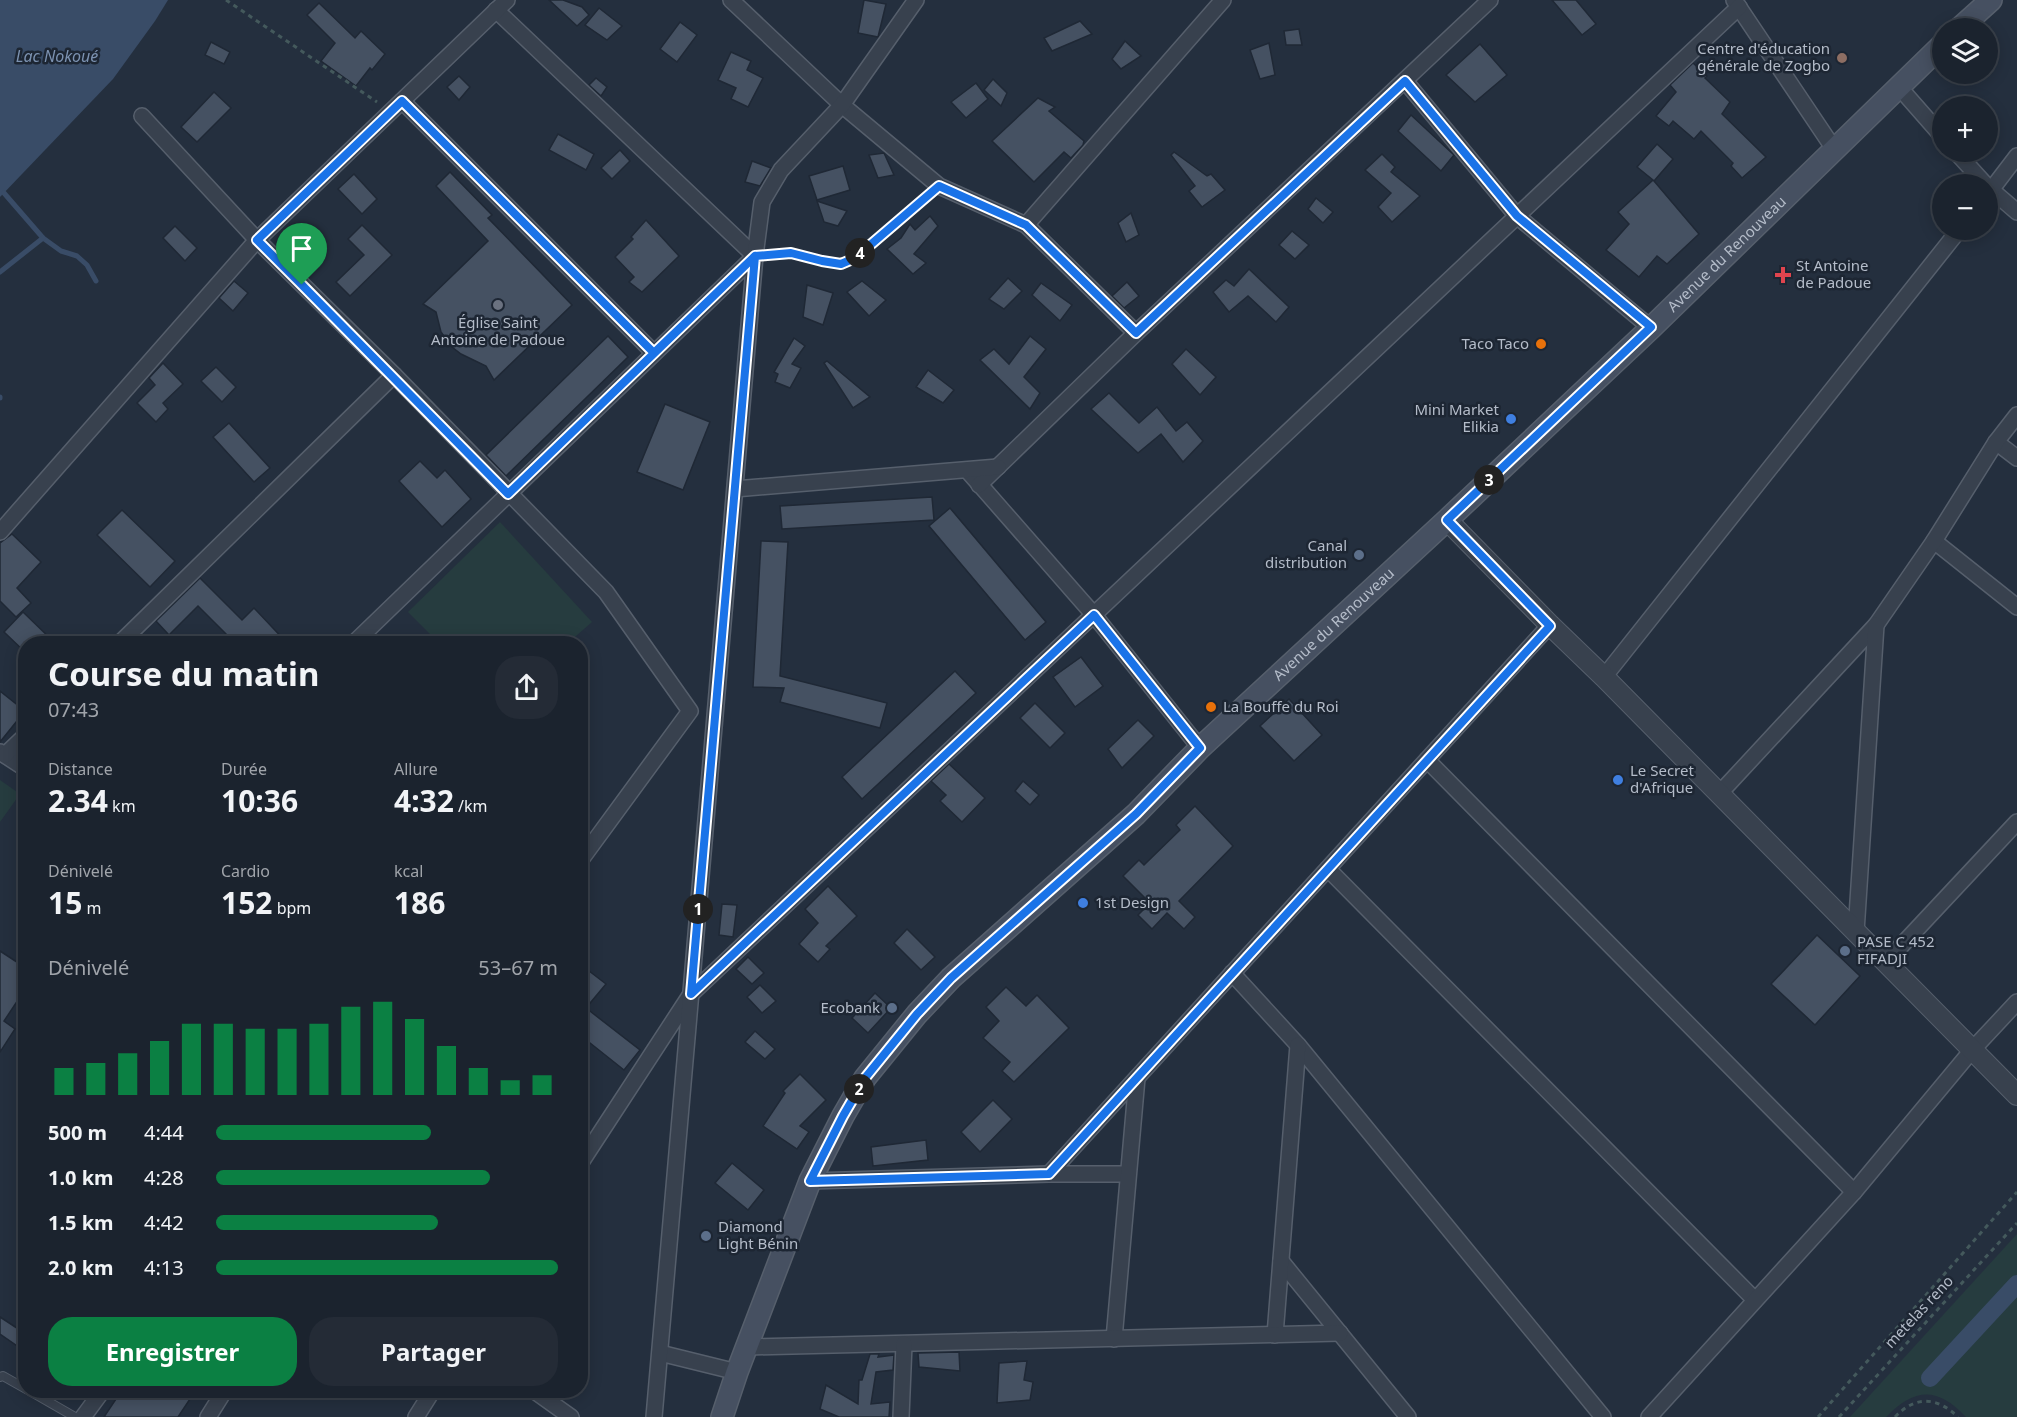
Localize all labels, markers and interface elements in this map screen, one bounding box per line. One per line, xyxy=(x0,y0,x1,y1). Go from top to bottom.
map controls xyxy=(1932,18,1998,240)
button: layers xyxy=(1932,18,1998,84)
place label: Centre d'éducation générale de Zogbo xyxy=(1697,38,1830,75)
water label: Lac Nokoué xyxy=(16,45,98,67)
marker: Centre d'éducation générale de Zogbo xyxy=(1835,51,1849,65)
button: + xyxy=(1932,96,1998,162)
button: − xyxy=(1932,174,1998,240)
street label: Avenue du Renouveau xyxy=(1662,191,1790,316)
pin xyxy=(276,223,327,285)
icon: arrive xyxy=(285,232,318,265)
pin: 4 xyxy=(845,238,875,268)
text: 4 xyxy=(855,242,865,264)
place label: St Antoine de Padoue xyxy=(1796,255,1871,292)
marker: St Antoine de Padoue xyxy=(1774,266,1792,284)
marker: Église Saint Antoine de Padoue xyxy=(491,298,505,312)
place label: Église Saint Antoine de Padoue xyxy=(431,312,565,349)
place label: Taco Taco xyxy=(1461,333,1529,353)
marker: Taco Taco xyxy=(1534,337,1548,351)
place label: Mini Market Elikia xyxy=(1414,399,1500,436)
marker: Mini Market Elikia xyxy=(1504,412,1518,426)
pin: 3 xyxy=(1474,465,1504,495)
text: 3 xyxy=(1484,469,1494,491)
place label: Canal distribution xyxy=(1265,535,1347,572)
marker: Canal distribution xyxy=(1352,548,1366,562)
street label: Avenue du Renouveau xyxy=(1268,563,1398,685)
text: Course du matin xyxy=(48,651,319,696)
button: share xyxy=(495,656,558,719)
text: 07:43 xyxy=(48,696,99,723)
place label: La Bouffe du Roi xyxy=(1223,696,1339,716)
marker: La Bouffe du Roi xyxy=(1204,700,1218,714)
text: Distance xyxy=(48,758,113,780)
text: Durée xyxy=(221,758,267,780)
text: Allure xyxy=(394,758,438,780)
place label: Le Secret d'Afrique xyxy=(1630,760,1694,797)
marker: Le Secret d'Afrique xyxy=(1611,773,1625,787)
text: 2.34 xyxy=(48,780,108,821)
text: 10:36 xyxy=(221,780,298,821)
text: 4:32 xyxy=(394,780,454,821)
text: km xyxy=(108,795,136,817)
text: /km xyxy=(454,795,488,817)
text: Dénivelé xyxy=(48,860,113,882)
text: Cardio xyxy=(221,860,270,882)
text: kcal xyxy=(394,860,423,882)
text: 15 xyxy=(48,882,82,923)
text: 152 xyxy=(221,882,272,923)
text: 186 xyxy=(394,882,445,923)
place label: 1st Design xyxy=(1095,892,1169,912)
pin: 1 xyxy=(683,894,713,924)
marker: 1st Design xyxy=(1076,896,1090,910)
text: m xyxy=(82,897,101,919)
text: bpm xyxy=(272,897,311,919)
text: 1 xyxy=(693,898,703,920)
place label: PASE C 452 FIFADJI xyxy=(1857,931,1935,968)
marker: PASE C 452 FIFADJI xyxy=(1838,944,1852,958)
text: Dénivelé xyxy=(48,954,129,981)
text: 53–67 m xyxy=(478,954,558,981)
place label: Ecobank xyxy=(820,997,880,1017)
marker: Ecobank xyxy=(885,1001,899,1015)
pin: 2 xyxy=(844,1074,874,1104)
text: 2 xyxy=(854,1078,864,1100)
text: 500 m xyxy=(48,1119,107,1146)
text: 4:44 xyxy=(144,1119,184,1146)
text: 1.0 km xyxy=(48,1164,114,1191)
text: 4:28 xyxy=(144,1164,184,1191)
text: 1.5 km xyxy=(48,1209,114,1236)
text: 4:42 xyxy=(144,1209,184,1236)
place label: Diamond Light Bénin xyxy=(718,1216,798,1253)
marker: Diamond Light Bénin xyxy=(699,1229,713,1243)
text: 2.0 km xyxy=(48,1254,114,1281)
text: 4:13 xyxy=(144,1254,184,1281)
street label: metelas reno xyxy=(1879,1271,1957,1352)
button: Enregistrer xyxy=(48,1317,297,1386)
button: Partager xyxy=(309,1317,558,1386)

